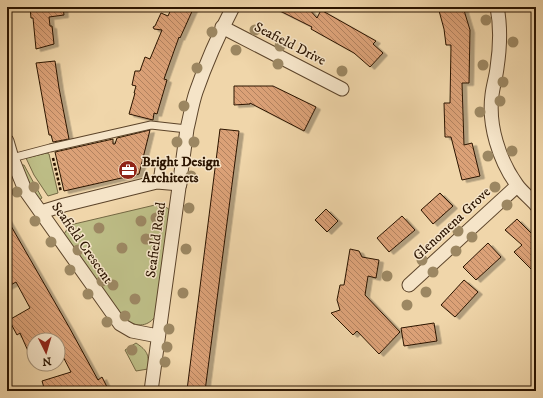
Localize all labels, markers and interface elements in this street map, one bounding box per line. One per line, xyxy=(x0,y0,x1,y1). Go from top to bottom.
street label: Seafield Drive xyxy=(251,18,329,70)
place label: Bright Design Architects xyxy=(141,153,220,187)
office icon: Bright Design Architects xyxy=(117,159,139,181)
street label: Glenomena Grove xyxy=(409,183,495,265)
street label: Seafield Crescent xyxy=(47,199,117,288)
street label: Seafield Road xyxy=(142,201,170,279)
north arrow xyxy=(26,332,66,372)
text: N xyxy=(42,354,52,368)

